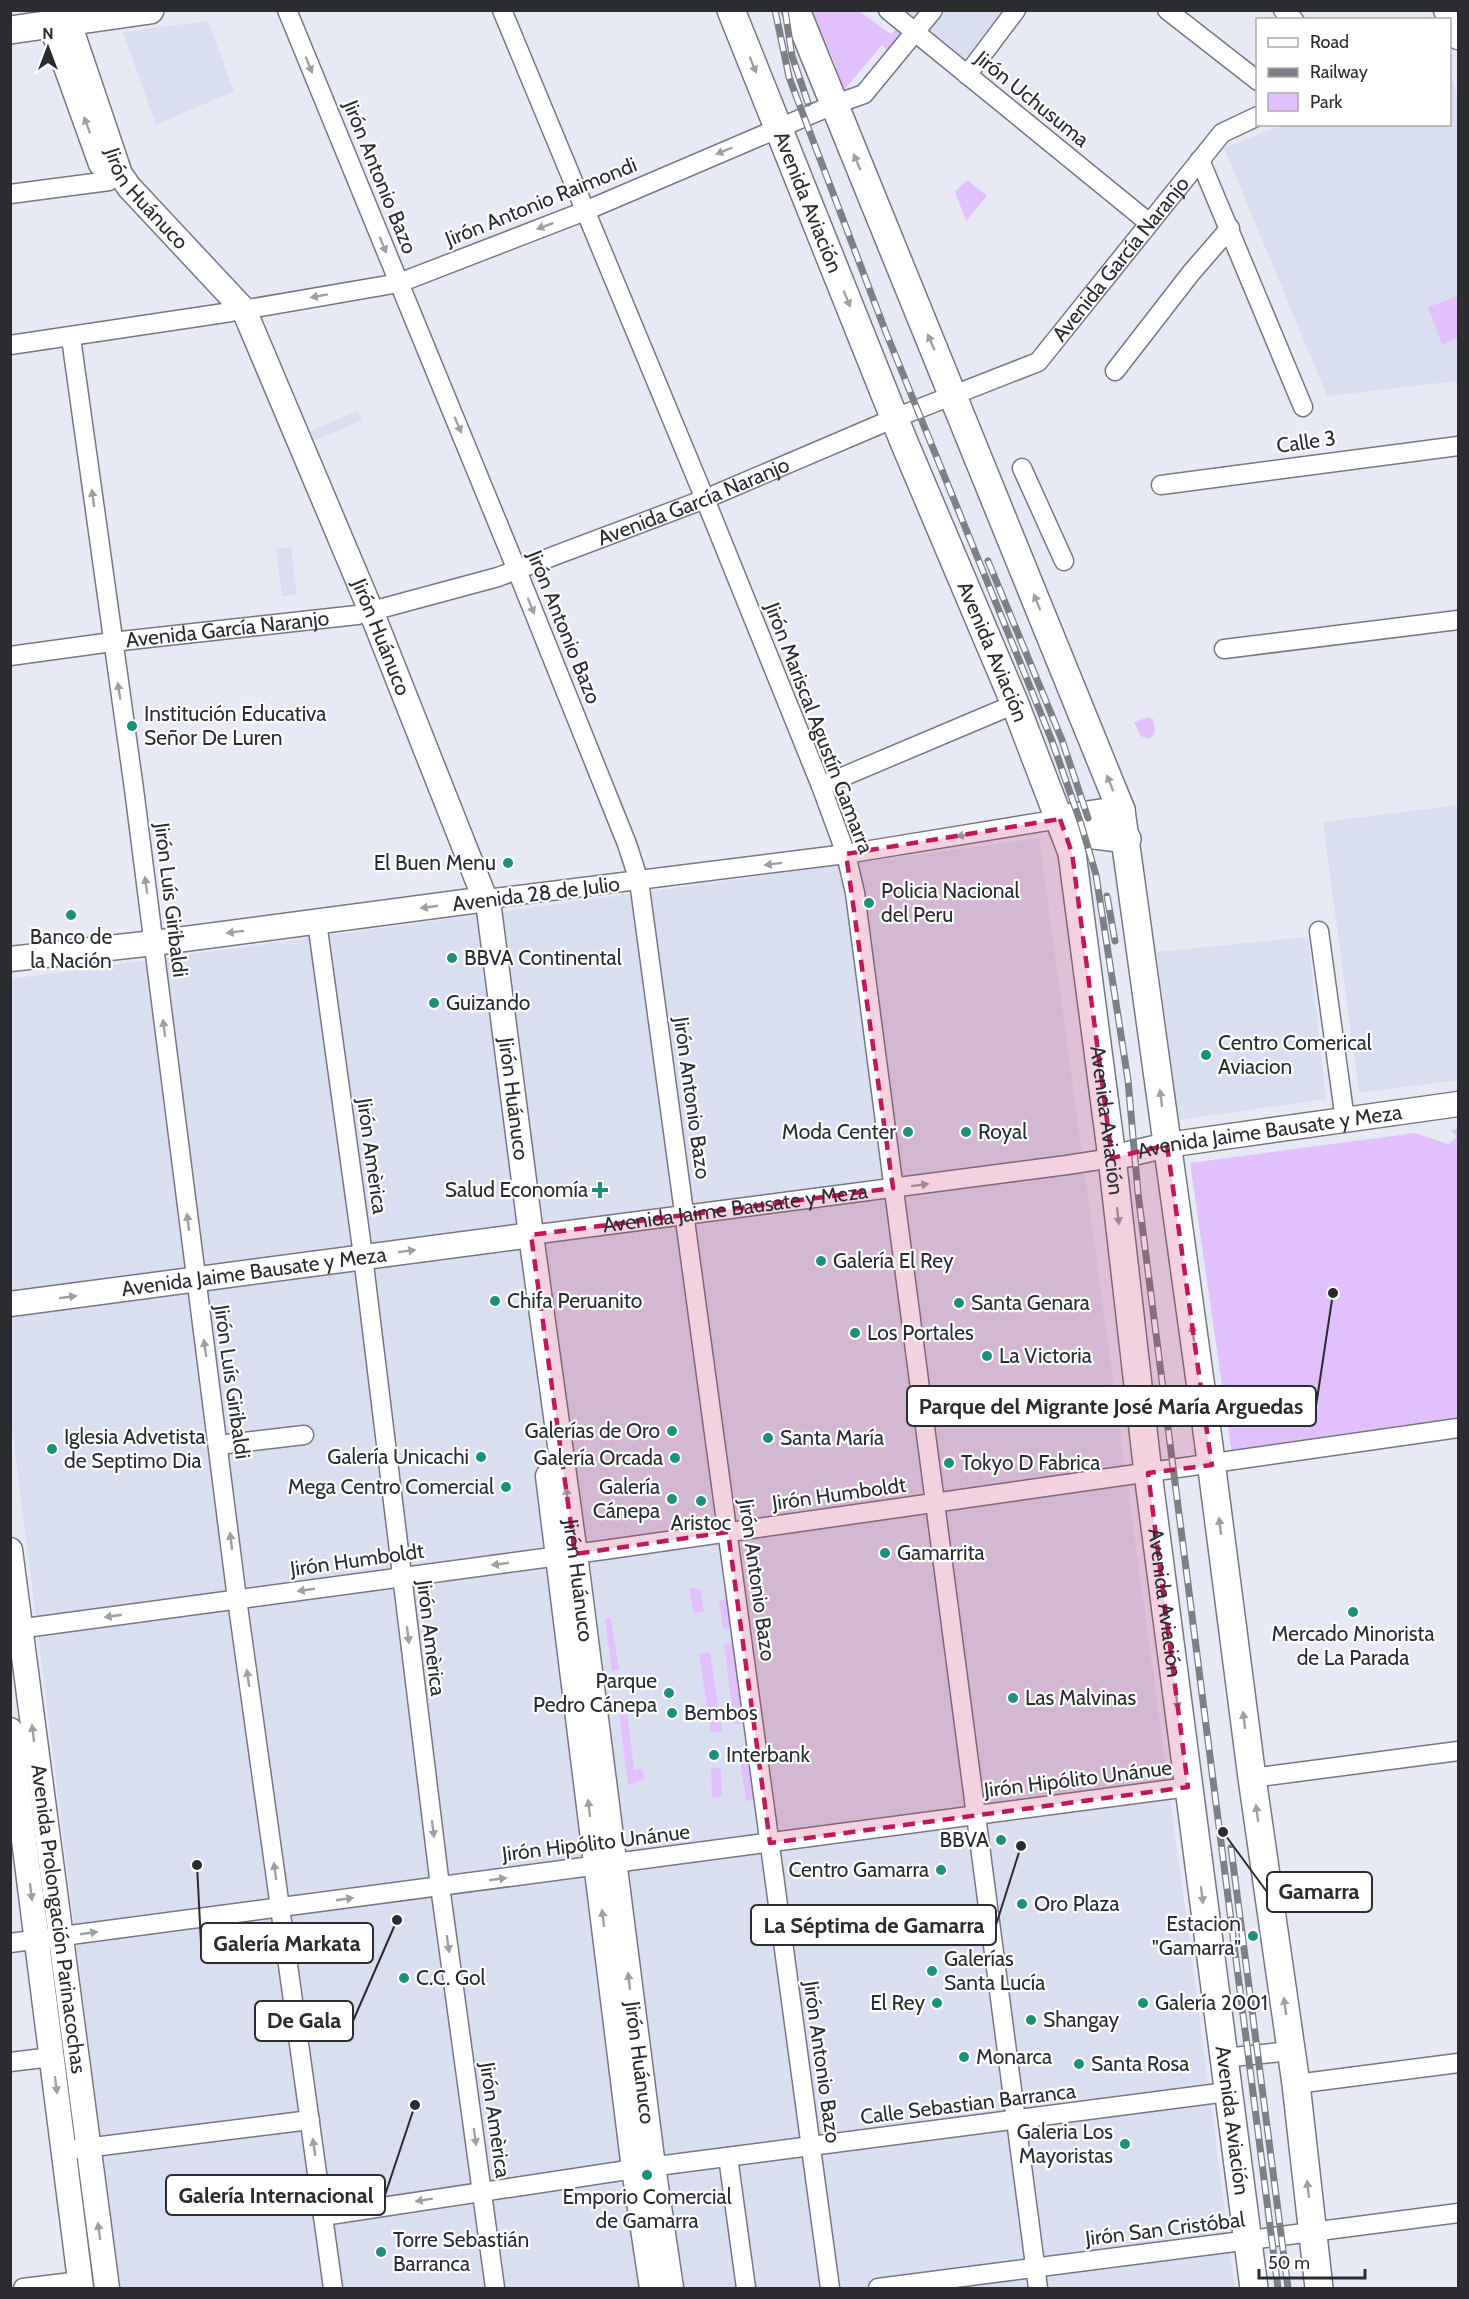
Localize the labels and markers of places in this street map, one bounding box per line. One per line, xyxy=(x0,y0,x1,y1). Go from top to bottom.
place label: Institución Educativa Señor De Luren xyxy=(144,701,326,750)
marker: Institución Educativa Señor De Luren xyxy=(125,719,139,733)
place label: El Buen Menu xyxy=(374,850,496,875)
marker: El Buen Menu xyxy=(501,856,515,870)
place label: Policia Nacional del Peru xyxy=(881,878,1019,927)
marker: Policia Nacional del Peru xyxy=(862,896,876,910)
marker: Banco de la Nación xyxy=(64,908,78,922)
place label: Banco de la Nación xyxy=(30,924,112,973)
place label: BBVA Continental xyxy=(464,945,622,970)
marker: BBVA Continental xyxy=(445,951,459,965)
place label: Guizando xyxy=(446,990,530,1015)
marker: Guizando xyxy=(427,996,441,1010)
place label: Centro Comerical Aviacion xyxy=(1218,1030,1372,1079)
marker: Centro Comerical Aviacion xyxy=(1199,1048,1213,1062)
place label: Moda Center xyxy=(782,1119,896,1144)
place label: Royal xyxy=(978,1119,1027,1144)
marker: Moda Center xyxy=(901,1125,915,1139)
marker: Royal xyxy=(959,1125,973,1139)
place label: Salud Economía xyxy=(445,1177,588,1202)
marker: Salud Economía xyxy=(593,1183,607,1197)
place label: Galería El Rey xyxy=(833,1248,954,1273)
marker: Galería El Rey xyxy=(814,1254,828,1268)
place label: Chifa Peruanito xyxy=(507,1288,642,1313)
place label: Santa Genara xyxy=(971,1290,1090,1315)
marker: Chifa Peruanito xyxy=(488,1294,502,1308)
marker: Santa Genara xyxy=(952,1296,966,1310)
place label: Los Portales xyxy=(867,1320,974,1345)
marker: Los Portales xyxy=(848,1326,862,1340)
place label: La Victoria xyxy=(999,1343,1092,1368)
marker: La Victoria xyxy=(980,1349,994,1363)
callout: Parque del Migrante José María Arguedas xyxy=(907,1386,1316,1426)
place label: Galerías de Oro xyxy=(525,1418,660,1443)
place label: Iglesia Advetista de Septimo Dia xyxy=(64,1424,206,1473)
marker: Galerías de Oro xyxy=(665,1424,679,1438)
place label: Santa María xyxy=(780,1425,884,1450)
marker: Santa María xyxy=(761,1431,775,1445)
marker: Iglesia Advetista de Septimo Dia xyxy=(45,1442,59,1456)
place label: Galería Unicachi xyxy=(327,1444,469,1469)
place label: Galería Orcada xyxy=(534,1445,663,1470)
marker: Galería Unicachi xyxy=(474,1450,488,1464)
place label: Tokyo D Fabrica xyxy=(961,1450,1100,1475)
marker: Galería Orcada xyxy=(668,1451,682,1465)
marker: Tokyo D Fabrica xyxy=(942,1456,956,1470)
place label: Mega Centro Comercial xyxy=(288,1474,494,1499)
place label: Galería Cánepa xyxy=(593,1474,660,1523)
marker: Mega Centro Comercial xyxy=(499,1480,513,1494)
marker: Galería Cánepa xyxy=(665,1492,679,1506)
marker: Aristoc xyxy=(694,1494,708,1508)
place label: Aristoc xyxy=(671,1510,731,1535)
place label: Gamarrita xyxy=(897,1540,985,1565)
marker: Gamarrita xyxy=(878,1546,892,1560)
marker: Mercado Minorista de La Parada xyxy=(1346,1605,1360,1619)
place label: Mercado Minorista de La Parada xyxy=(1272,1621,1434,1670)
place label: Parque Pedro Cánepa xyxy=(533,1668,657,1717)
place label: Las Malvinas xyxy=(1025,1685,1136,1710)
marker: Parque Pedro Cánepa xyxy=(662,1686,676,1700)
marker: Las Malvinas xyxy=(1006,1691,1020,1705)
place label: Bembos xyxy=(684,1700,758,1725)
marker: Bembos xyxy=(665,1706,679,1720)
place label: Interbank xyxy=(726,1742,811,1767)
marker: Interbank xyxy=(707,1748,721,1762)
place label: BBVA xyxy=(940,1827,989,1852)
marker: BBVA xyxy=(994,1833,1008,1847)
place label: Centro Gamarra xyxy=(788,1857,929,1882)
marker: Centro Gamarra xyxy=(934,1863,948,1877)
callout: Gamarra xyxy=(1267,1872,1372,1912)
place label: Oro Plaza xyxy=(1034,1891,1120,1916)
marker: Oro Plaza xyxy=(1015,1897,1029,1911)
callout: La Séptima de Gamarra xyxy=(751,1905,996,1945)
place label: Estacion "Gamarra" xyxy=(1152,1911,1241,1960)
callout: Galería Markata xyxy=(201,1923,373,1963)
marker: Estacion "Gamarra" xyxy=(1246,1929,1260,1943)
place label: Galerías Santa Lucía xyxy=(944,1946,1045,1995)
marker: Galerías Santa Lucía xyxy=(925,1964,939,1978)
place label: C.C. Gol xyxy=(416,1965,486,1990)
marker: C.C. Gol xyxy=(397,1971,411,1985)
place label: El Rey xyxy=(870,1990,925,2015)
place label: Galería 2001 xyxy=(1155,1990,1268,2015)
marker: El Rey xyxy=(930,1996,944,2010)
marker: Galería 2001 xyxy=(1136,1996,1150,2010)
callout: De Gala xyxy=(255,2001,353,2041)
place label: Shangay xyxy=(1043,2007,1119,2032)
marker: Shangay xyxy=(1024,2013,1038,2027)
place label: Monarca xyxy=(976,2044,1052,2069)
marker: Monarca xyxy=(957,2050,971,2064)
place label: Santa Rosa xyxy=(1091,2051,1189,2076)
marker: Santa Rosa xyxy=(1072,2057,1086,2071)
place label: Galeria Los Mayoristas xyxy=(1017,2119,1113,2168)
marker: Galeria Los Mayoristas xyxy=(1118,2137,1132,2151)
marker: Emporio Comercial de Gamarra xyxy=(640,2168,654,2182)
callout: Galería Internacional xyxy=(166,2175,385,2215)
place label: Emporio Comercial de Gamarra xyxy=(562,2184,732,2233)
place label: Torre Sebastián Barranca xyxy=(393,2227,529,2276)
marker: Torre Sebastián Barranca xyxy=(374,2245,388,2259)

